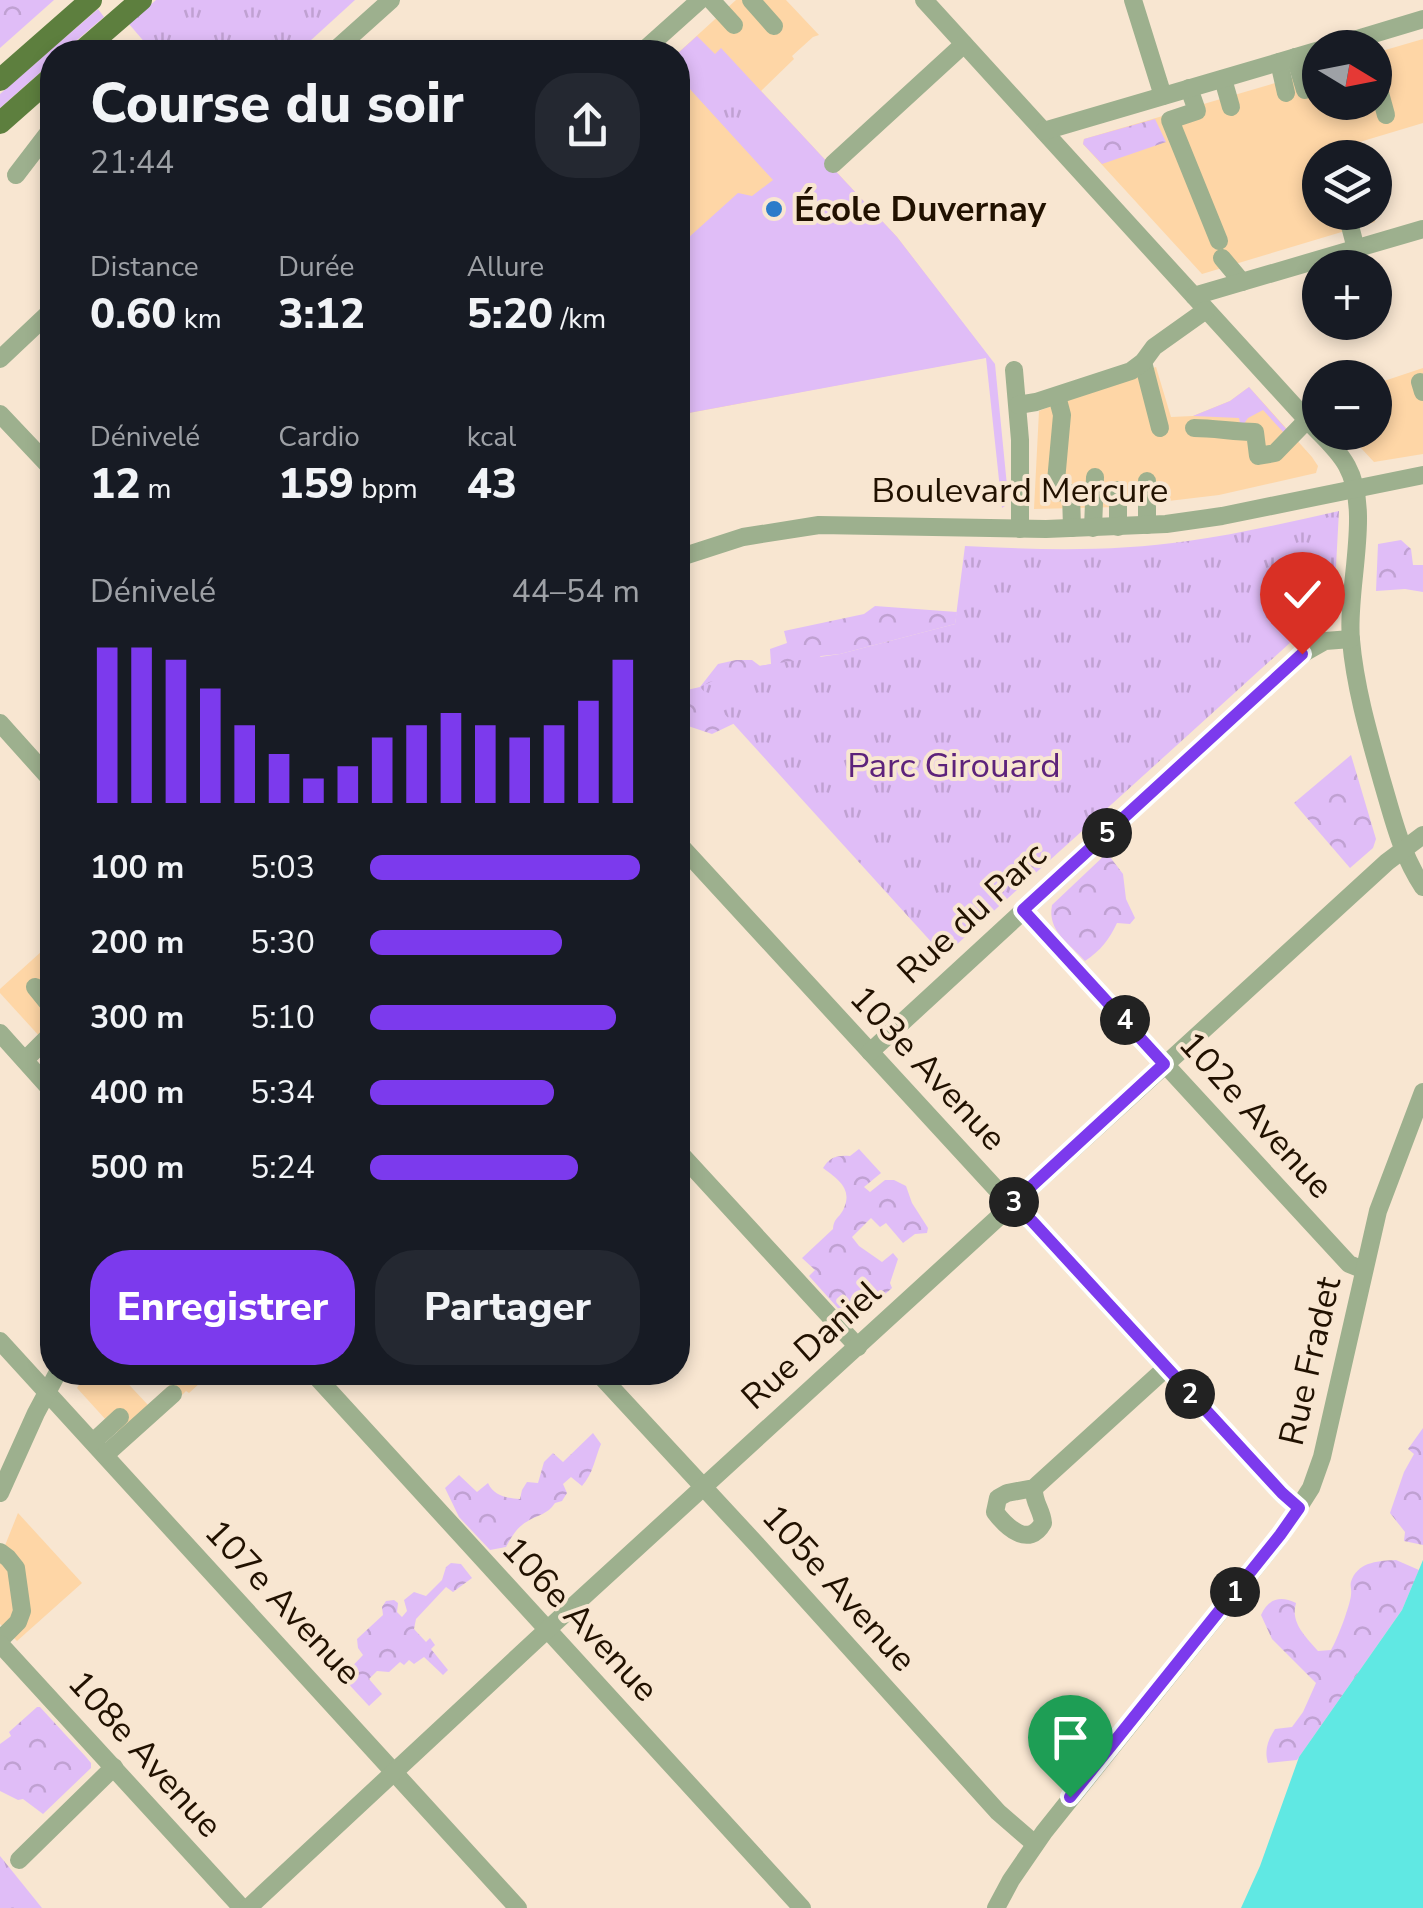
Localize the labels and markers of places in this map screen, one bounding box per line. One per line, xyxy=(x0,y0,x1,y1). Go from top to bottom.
place label: École Duvernay xyxy=(794,186,1047,233)
marker: École Duvernay xyxy=(763,198,785,220)
pin xyxy=(1260,552,1345,655)
pin: 5 xyxy=(1082,808,1132,858)
pin: 4 xyxy=(1100,995,1150,1045)
pin: 3 xyxy=(989,1177,1039,1227)
pin: 2 xyxy=(1165,1369,1215,1419)
pin: 1 xyxy=(1210,1567,1260,1617)
pin xyxy=(1028,1695,1113,1798)

